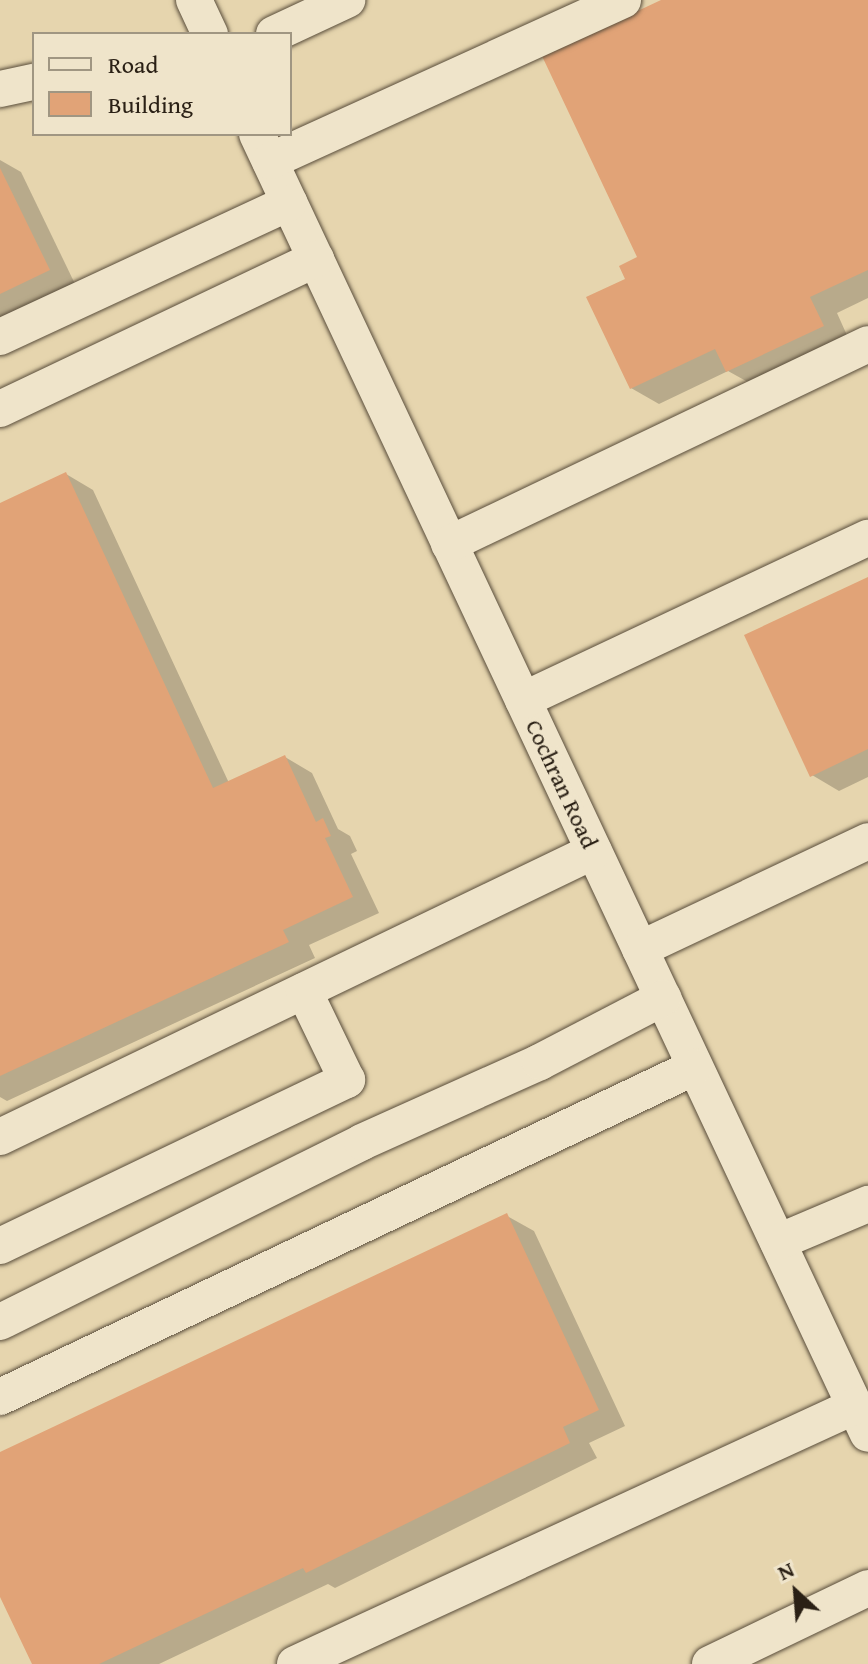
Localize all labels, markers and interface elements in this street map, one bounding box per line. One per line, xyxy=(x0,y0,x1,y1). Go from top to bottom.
legend xyxy=(32,32,292,136)
text: Road xyxy=(108,47,158,82)
text: Building xyxy=(108,87,193,122)
street label: Cochran Road xyxy=(520,715,604,853)
north arrow xyxy=(756,1552,836,1632)
text: N xyxy=(772,1553,799,1588)

